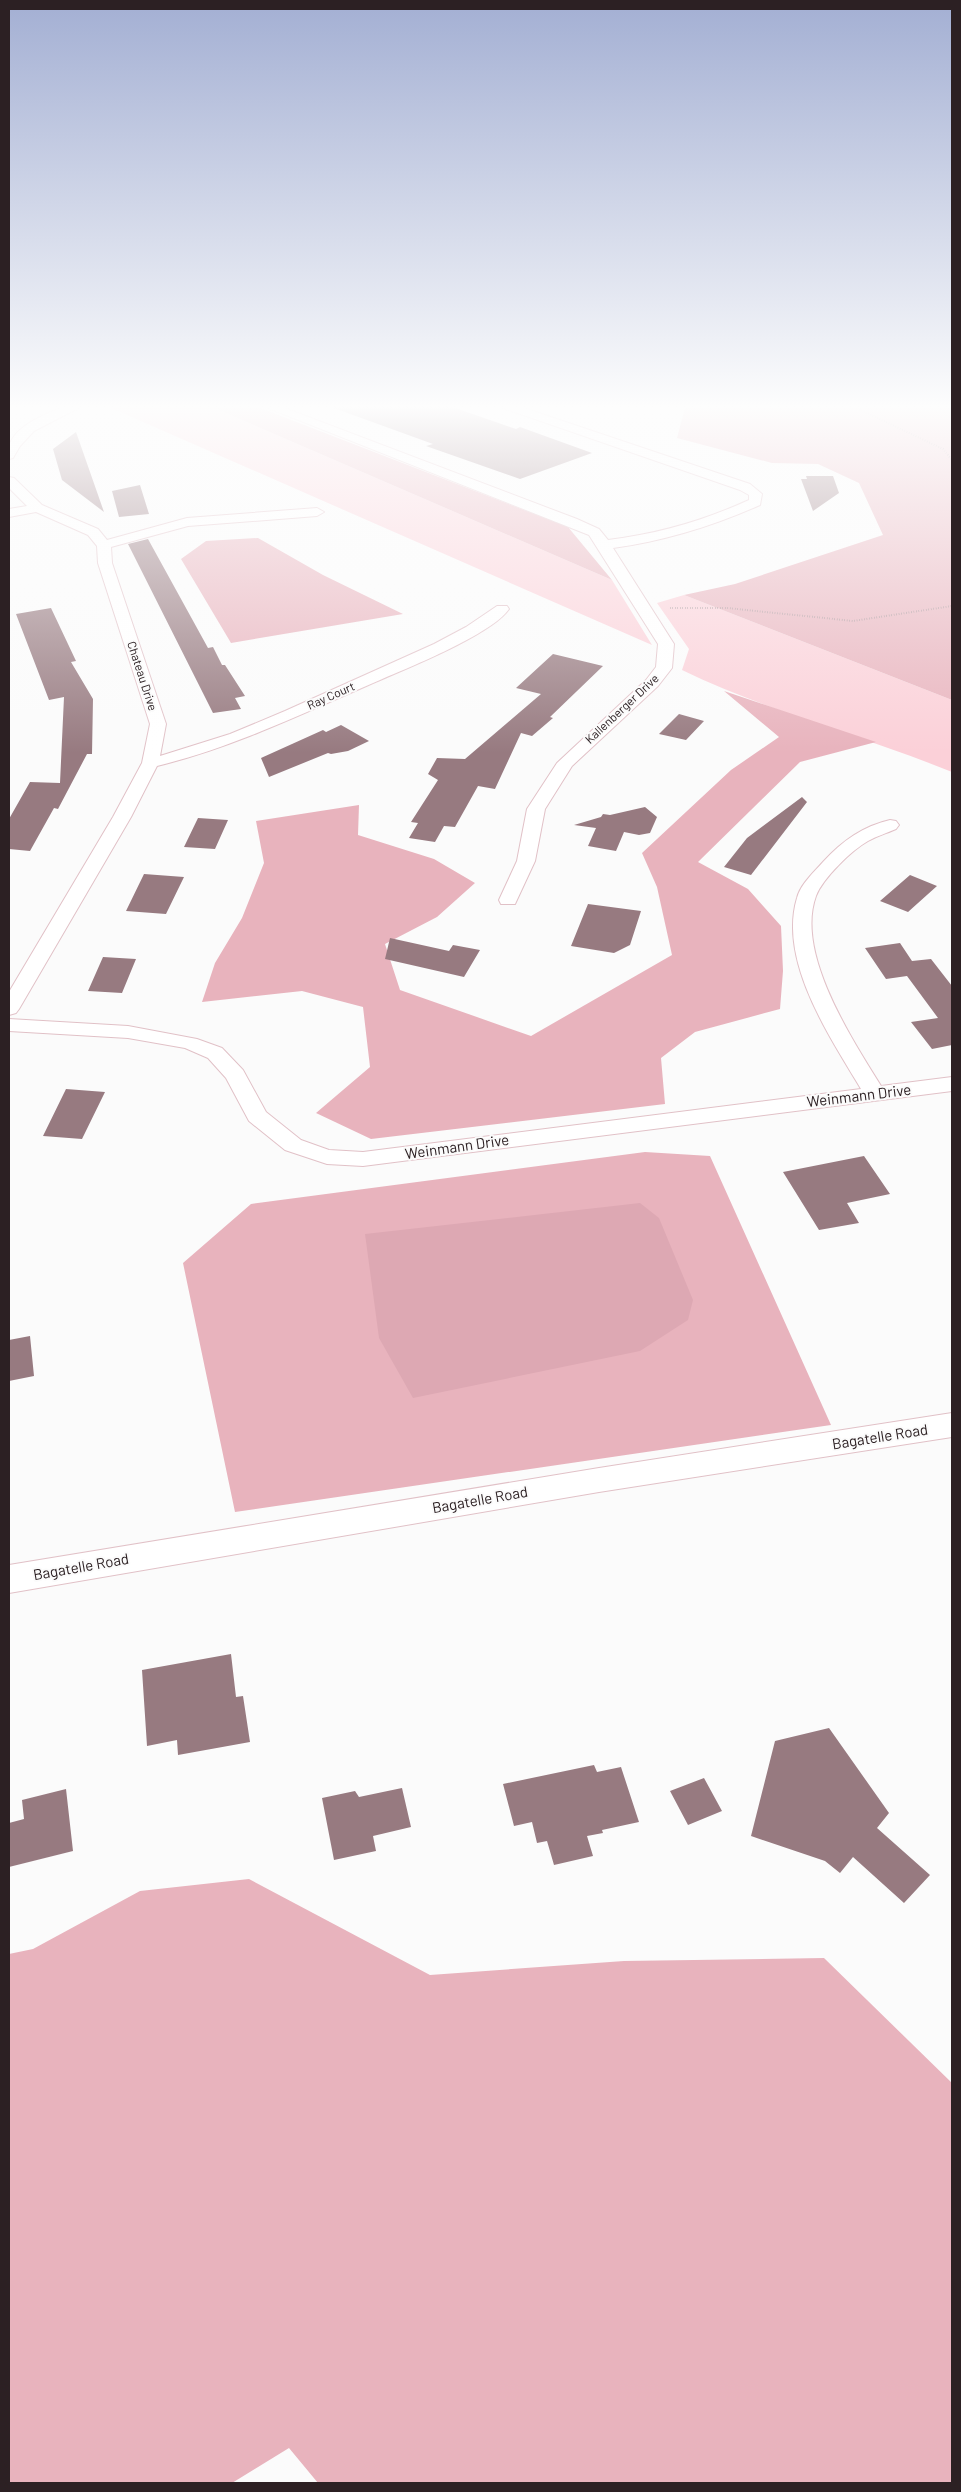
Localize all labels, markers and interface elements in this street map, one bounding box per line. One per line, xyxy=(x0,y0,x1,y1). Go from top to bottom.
street label: Chateau Drive xyxy=(125,639,161,712)
street label: Kallenberger Drive xyxy=(582,671,661,746)
street label: Ray Court xyxy=(305,678,357,712)
street label: Weinmann Drive xyxy=(806,1080,912,1110)
street label: Weinmann Drive xyxy=(404,1130,510,1162)
street label: Bagatelle Road xyxy=(831,1420,929,1452)
street label: Bagatelle Road xyxy=(431,1482,529,1516)
street label: Bagatelle Road xyxy=(32,1549,130,1583)

